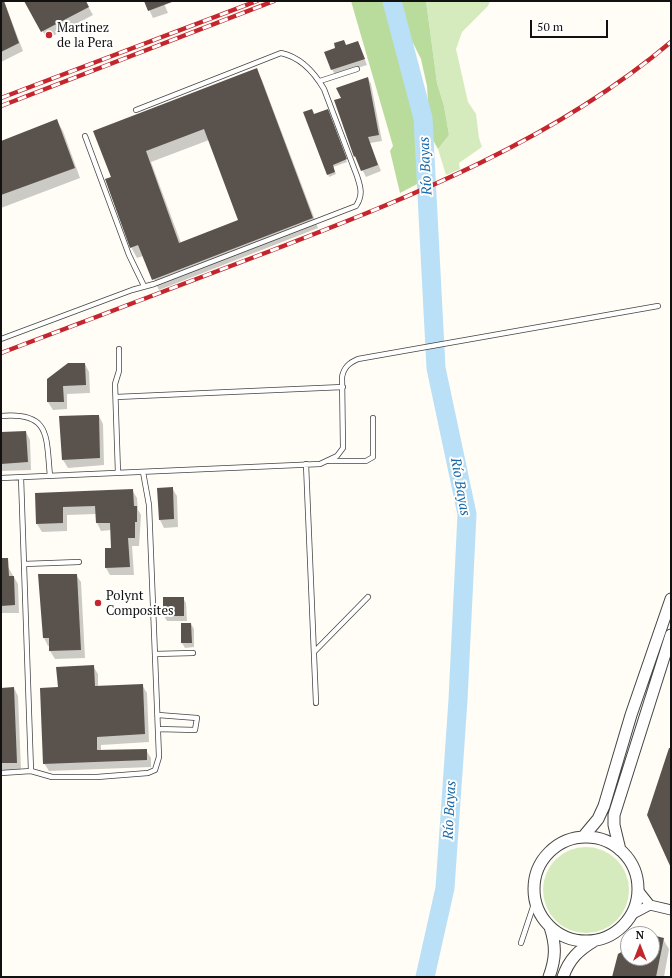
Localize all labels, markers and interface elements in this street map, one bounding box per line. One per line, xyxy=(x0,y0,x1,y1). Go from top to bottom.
scale bar xyxy=(532,12,610,38)
text: 50 m xyxy=(537,19,563,34)
place label: Martinez de la Pera xyxy=(57,20,113,51)
marker: Martinez de la Pera xyxy=(44,30,54,40)
water label: Río Bayas xyxy=(416,136,436,196)
water label: Río Bayas xyxy=(447,457,473,517)
place label: Polynt Composites xyxy=(106,588,174,619)
marker: Polynt Composites xyxy=(93,598,103,608)
water label: Río Bayas xyxy=(440,780,460,840)
north arrow xyxy=(620,926,660,966)
text: N xyxy=(636,928,644,942)

